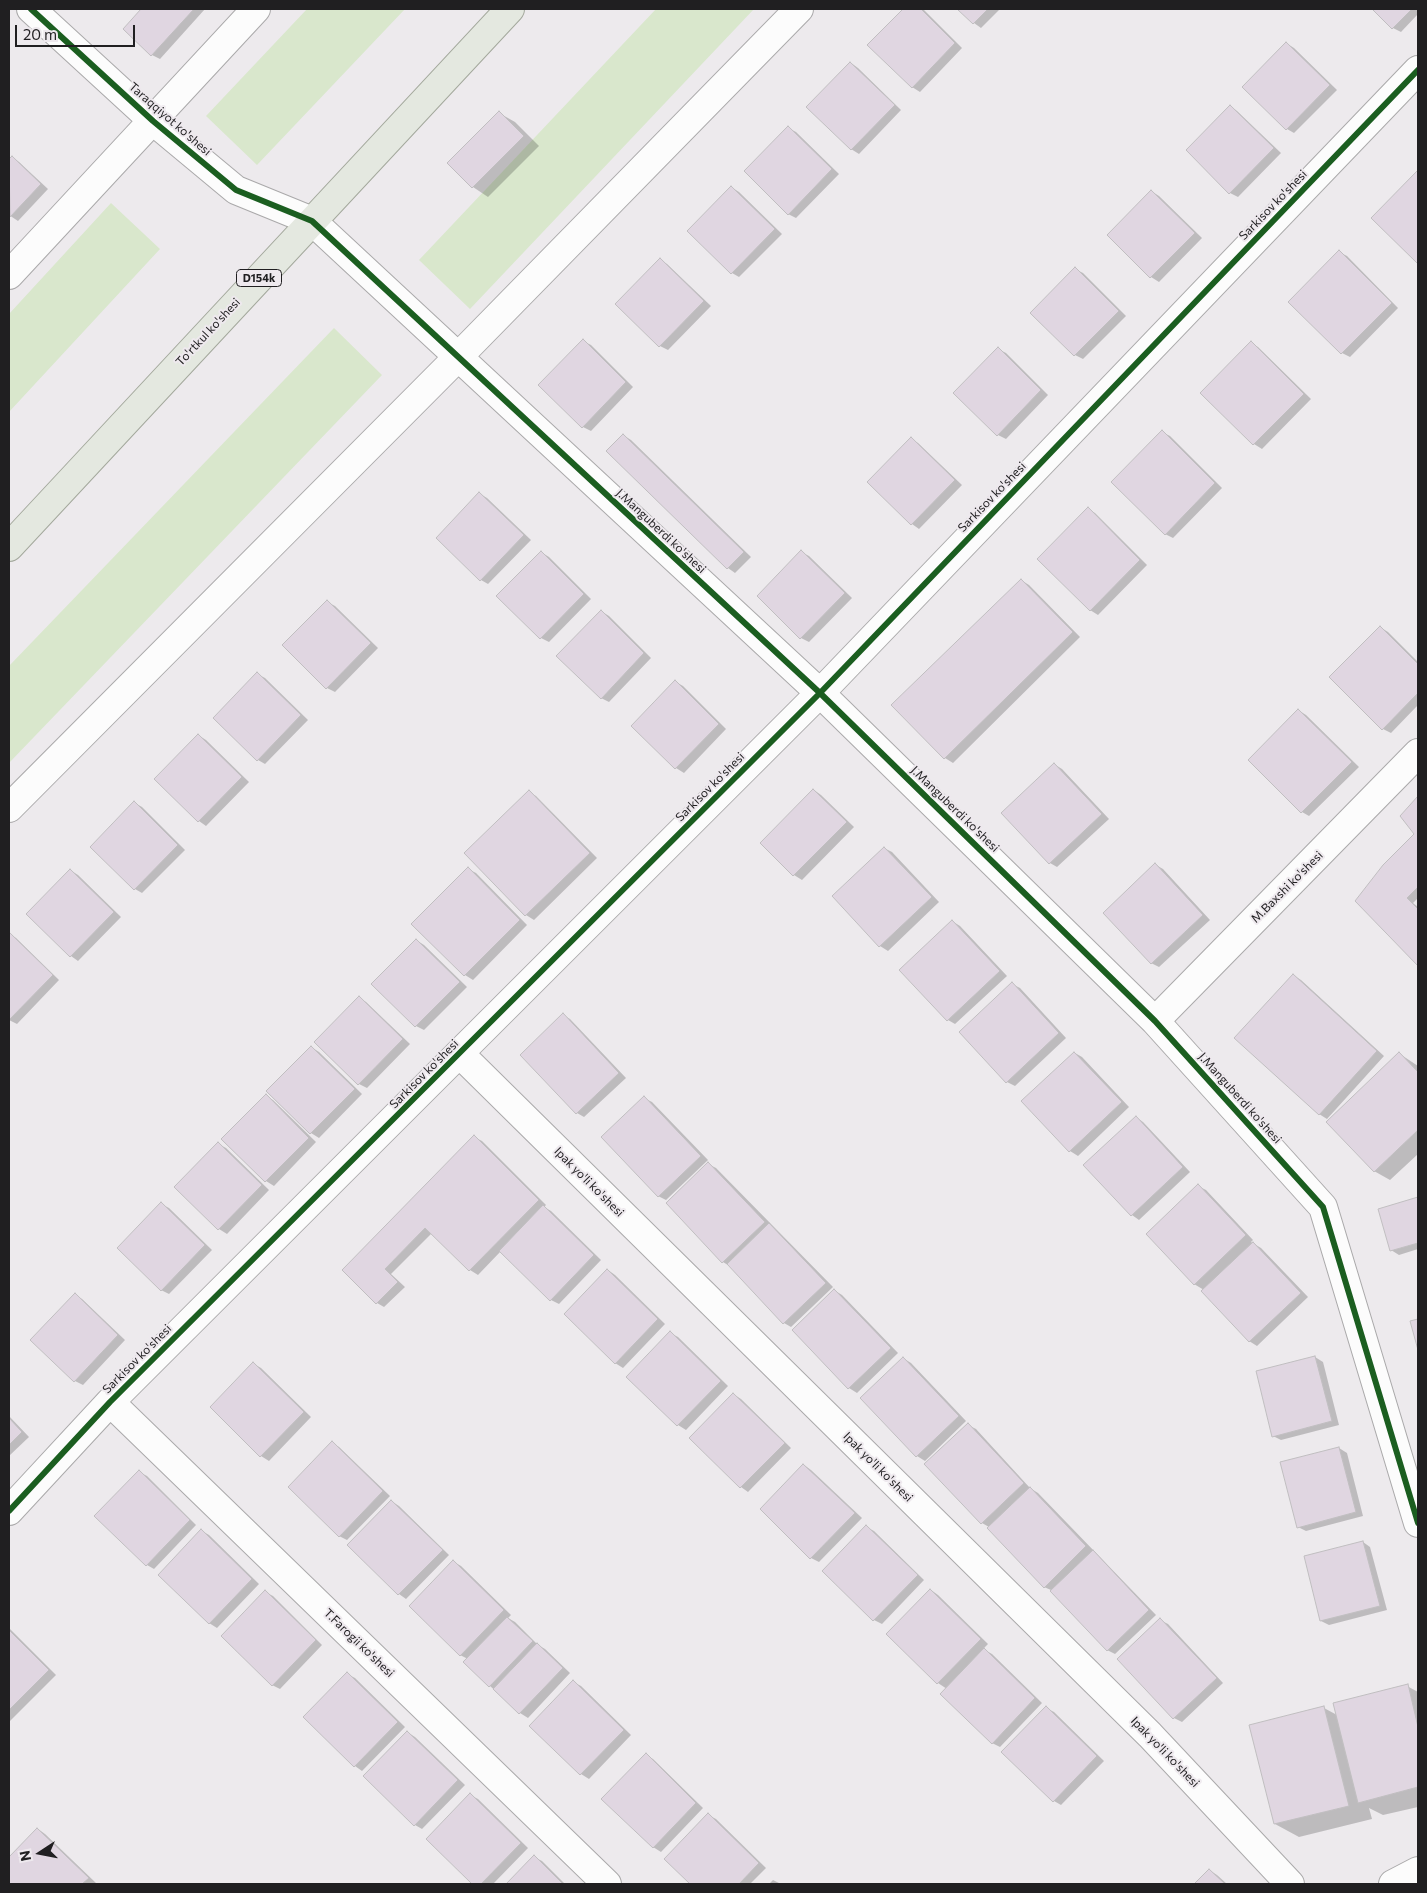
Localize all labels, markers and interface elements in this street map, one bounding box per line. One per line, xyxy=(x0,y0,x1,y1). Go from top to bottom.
scale bar xyxy=(18,15,138,47)
text: 20 m xyxy=(23,25,57,43)
street label: Taraqqiyot ko'shesi xyxy=(126,79,214,159)
street label: Sarkisov ko'shesi xyxy=(1236,167,1310,243)
road number: D154k xyxy=(236,270,282,286)
street label: To'rtkul ko'shesi xyxy=(173,295,243,369)
street label: Sarkisov ko'shesi xyxy=(955,459,1029,535)
street label: J.Manguberdi ko'shesi xyxy=(613,486,709,576)
street label: Sarkisov ko'shesi xyxy=(673,750,747,824)
street label: J.Manguberdi ko'shesi xyxy=(908,763,1002,855)
street label: M.Baxshi ko'shesi xyxy=(1248,848,1326,926)
street label: Sarkisov ko'shesi xyxy=(387,1037,461,1111)
street label: J.Manguberdi ko'shesi xyxy=(1195,1050,1285,1146)
street label: Ipak yo'li ko'shesi xyxy=(551,1144,627,1220)
street label: Sarkisov ko'shesi xyxy=(100,1322,174,1396)
street label: Ipak yo'li ko'shesi xyxy=(840,1429,916,1505)
street label: T.Farogii ko'shesi xyxy=(321,1606,397,1680)
street label: Ipak yo'li ko'shesi xyxy=(1128,1714,1202,1790)
north arrow xyxy=(15,1828,65,1878)
text: N xyxy=(15,1849,34,1863)

